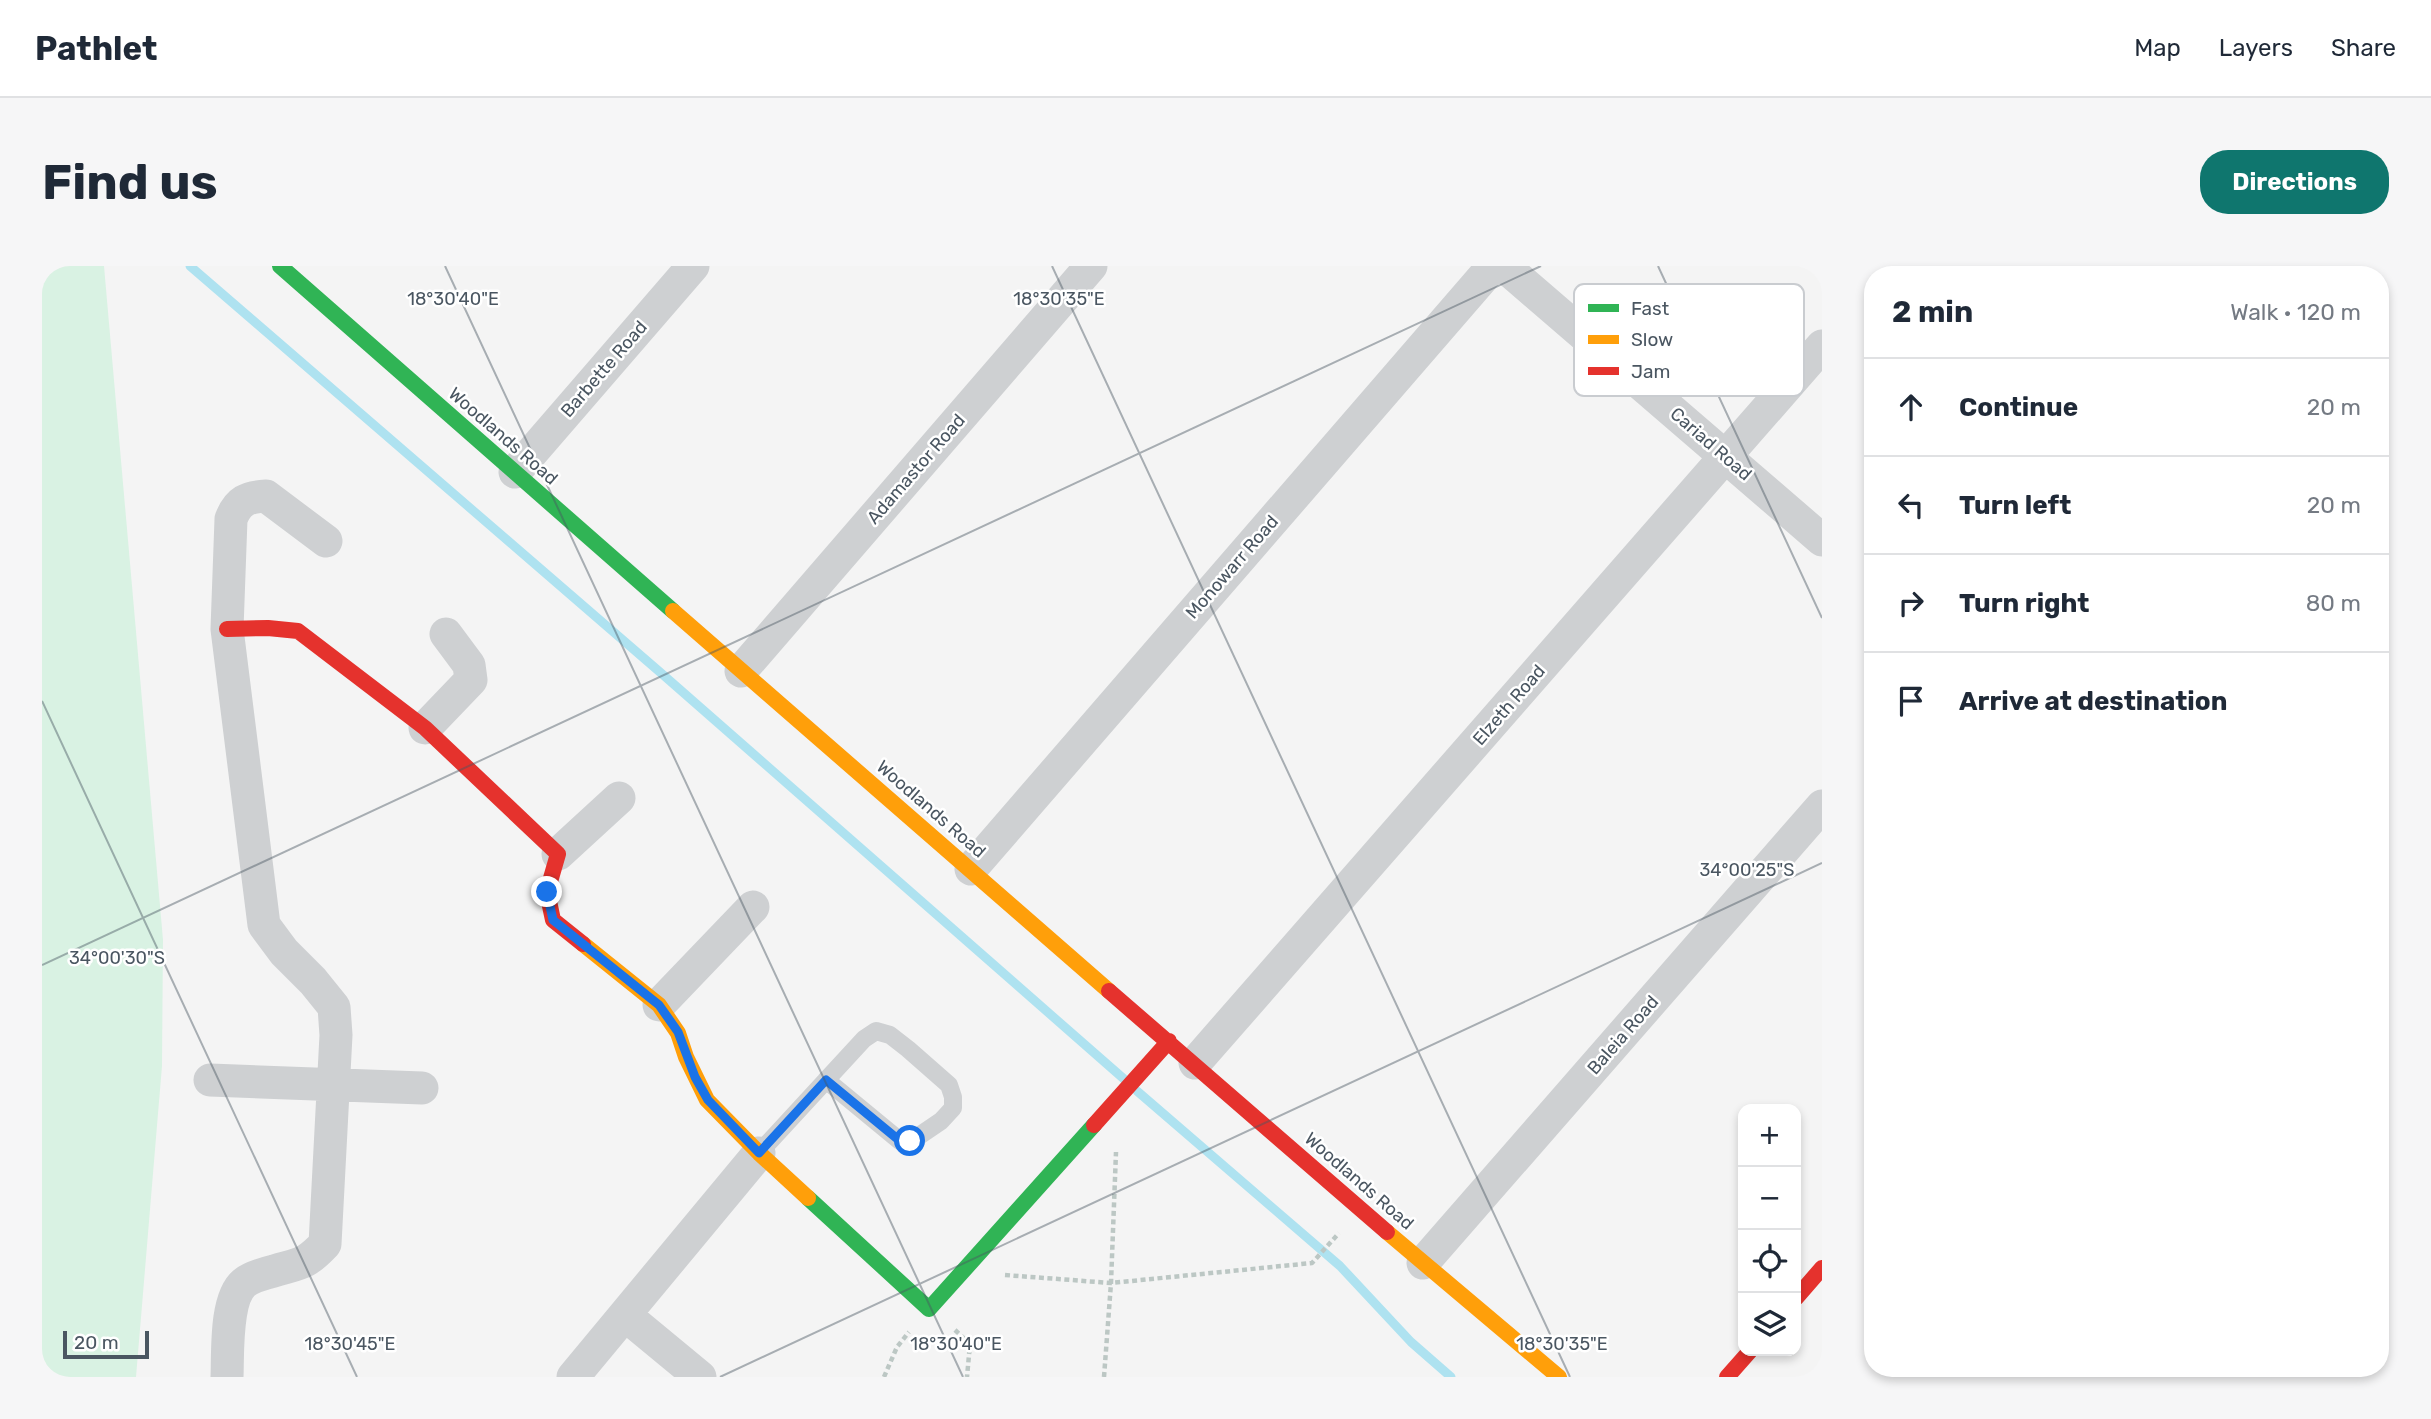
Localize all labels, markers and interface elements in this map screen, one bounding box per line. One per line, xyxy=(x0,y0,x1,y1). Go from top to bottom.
text: Pathlet xyxy=(35,29,158,68)
text: Map xyxy=(2134,34,2181,62)
text: Layers xyxy=(2219,34,2293,62)
text: Share xyxy=(2331,34,2396,62)
button: Directions xyxy=(2200,150,2389,214)
text: Find us xyxy=(42,153,218,211)
legend xyxy=(1574,284,1804,396)
text: 18°30'40"E xyxy=(407,288,499,310)
text: 18°30'35"E xyxy=(1013,288,1105,310)
text: 2 min xyxy=(1892,294,1973,330)
text: Fast xyxy=(1631,297,1670,320)
text: Walk · 120 m xyxy=(2230,298,2361,326)
street label: Barbette Road xyxy=(556,316,652,422)
text: Slow xyxy=(1631,328,1673,351)
text: Jam xyxy=(1631,360,1670,383)
street label: Woodlands Road xyxy=(444,383,562,489)
icon: ahead xyxy=(1892,388,1930,426)
text: Continue xyxy=(1959,392,2078,423)
text: 20 m xyxy=(2307,393,2361,421)
street label: Cariad Road xyxy=(1666,403,1756,485)
street label: Adamastor Road xyxy=(862,409,970,529)
icon: left xyxy=(1892,486,1930,524)
text: Turn left xyxy=(1959,490,2071,521)
text: 20 m xyxy=(2307,491,2361,519)
street label: Monowarr Road xyxy=(1181,511,1283,623)
icon: right xyxy=(1892,584,1930,622)
text: Turn right xyxy=(1959,588,2089,619)
text: 80 m xyxy=(2306,589,2361,617)
street label: Elzeth Road xyxy=(1468,660,1550,750)
icon: arrive xyxy=(1892,682,1930,720)
text: Arrive at destination xyxy=(1959,686,2227,717)
street label: Woodlands Road xyxy=(872,756,990,862)
text: 34°00'25"S xyxy=(1700,859,1794,881)
route end xyxy=(531,876,562,907)
text: 34°00'30"S xyxy=(69,947,165,969)
street label: Baleia Road xyxy=(1583,991,1663,1079)
map controls xyxy=(1738,1104,1801,1356)
button: + xyxy=(1738,1104,1801,1167)
route start xyxy=(894,1125,925,1156)
street label: Woodlands Road xyxy=(1300,1128,1418,1234)
button: − xyxy=(1738,1167,1801,1230)
button: locate xyxy=(1738,1230,1801,1293)
button: layers xyxy=(1738,1293,1801,1356)
scale bar xyxy=(63,1328,149,1360)
text: 20 m xyxy=(74,1331,119,1354)
text: 18°30'45"E xyxy=(305,1333,395,1355)
text: 18°30'40"E xyxy=(910,1333,1002,1355)
text: 18°30'35"E xyxy=(1516,1333,1608,1355)

